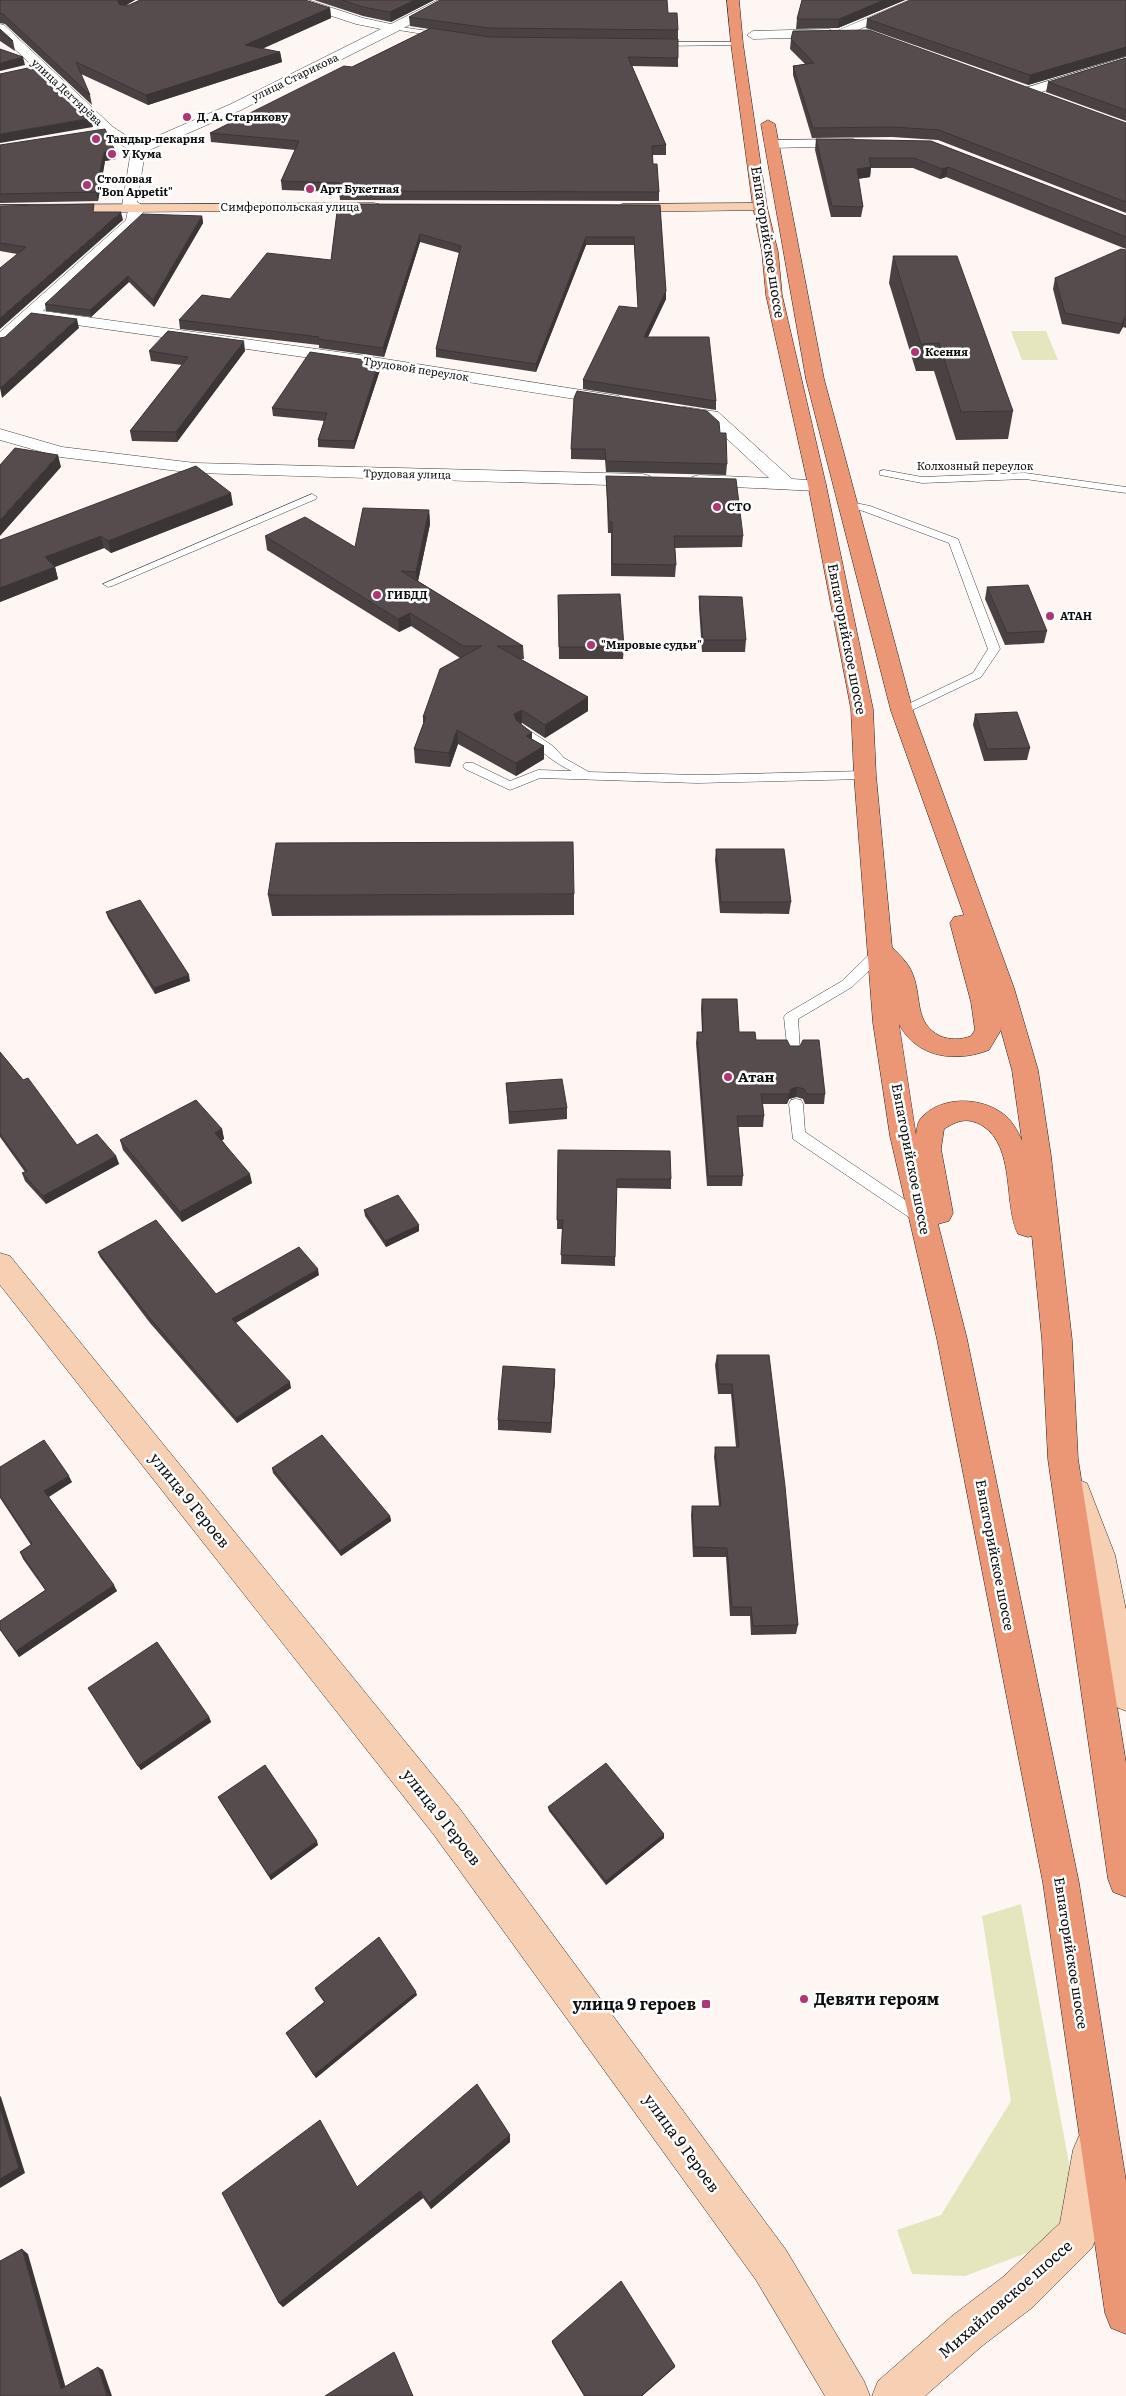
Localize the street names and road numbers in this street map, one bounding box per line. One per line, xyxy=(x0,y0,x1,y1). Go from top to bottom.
street label: улица Старикова xyxy=(248,48,341,104)
street label: улица Дегтярёва xyxy=(28,54,107,129)
street label: Евпаторийское шоссе xyxy=(747,164,791,319)
street label: Симферопольская улица xyxy=(221,198,359,214)
street label: Трудовой переулок xyxy=(362,352,471,384)
street label: Колхозный переулок xyxy=(917,457,1034,473)
street label: Трудовая улица xyxy=(363,464,451,482)
street label: Евпаторийское шоссе xyxy=(824,562,872,716)
street label: Евпаторийское шоссе xyxy=(888,1082,936,1236)
street label: улица 9 Героев xyxy=(145,1446,237,1552)
street label: Евпаторийское шоссе xyxy=(972,1478,1020,1632)
street label: улица 9 Героев xyxy=(397,1763,488,1870)
street label: Евпаторийское шоссе xyxy=(1050,1875,1094,2030)
street label: улица 9 Героев xyxy=(639,2088,727,2197)
street label: Михайловское шоссе xyxy=(932,2233,1077,2363)

